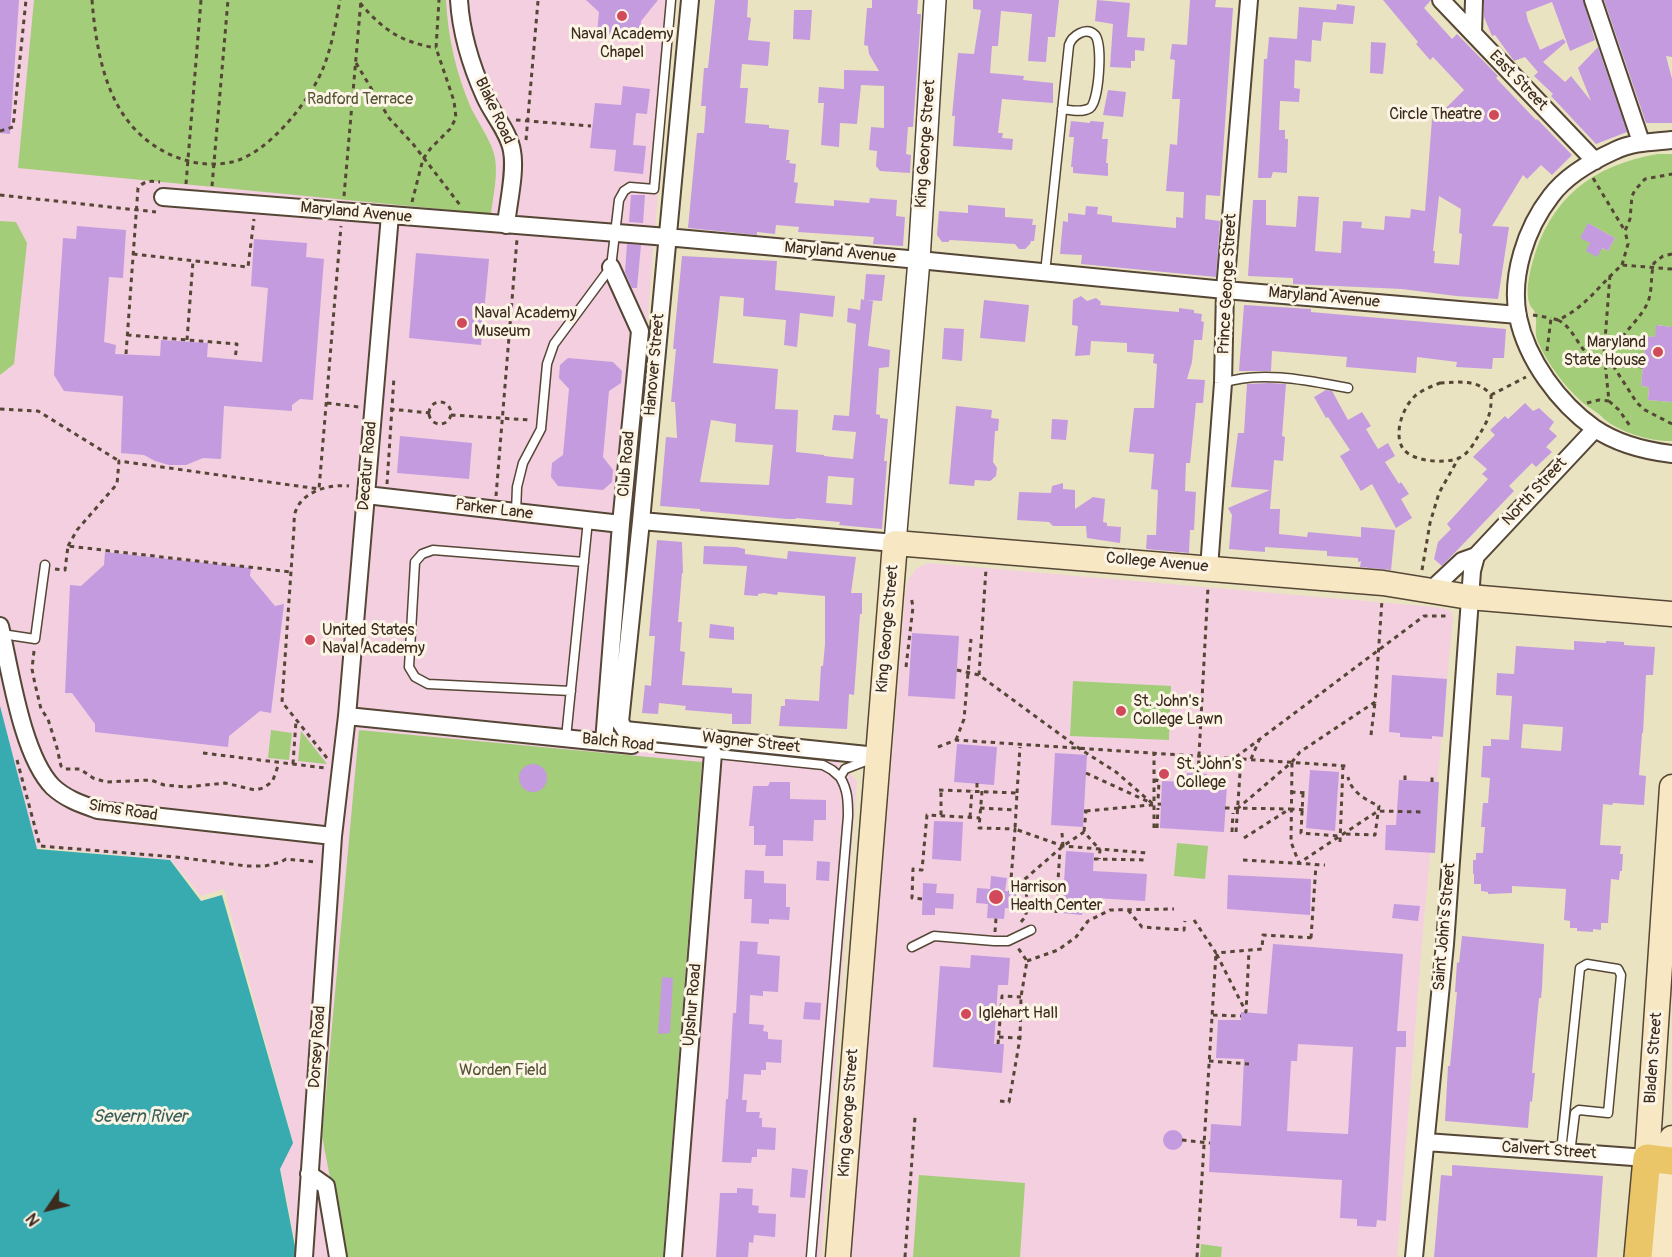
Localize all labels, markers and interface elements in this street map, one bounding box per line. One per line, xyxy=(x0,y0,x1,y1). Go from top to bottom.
marker: Naval Academy Chapel xyxy=(615,9,629,23)
place label: Naval Academy Chapel xyxy=(571,25,673,63)
street label: East Street xyxy=(1485,47,1551,115)
street label: Blake Road xyxy=(470,75,518,147)
street label: King George Street xyxy=(912,79,940,209)
park label: Radford Terrace xyxy=(307,90,413,110)
place label: Circle Theatre xyxy=(1389,105,1482,125)
marker: Circle Theatre xyxy=(1487,108,1501,122)
street label: Maryland Avenue xyxy=(299,199,413,227)
street label: Prince George Street xyxy=(1215,213,1241,355)
street label: Maryland Avenue xyxy=(783,239,897,267)
street label: Maryland Avenue xyxy=(1267,284,1381,312)
place label: Naval Academy Museum xyxy=(474,304,577,342)
street label: Hanover Street xyxy=(641,313,669,417)
marker: Naval Academy Museum xyxy=(455,316,469,330)
place label: Maryland State House xyxy=(1564,333,1646,371)
marker: Maryland State House xyxy=(1651,345,1665,359)
street label: Decatur Road xyxy=(355,420,381,512)
street label: Club Road xyxy=(615,430,639,498)
street label: North Street xyxy=(1499,454,1571,530)
street label: Parker Lane xyxy=(454,496,534,524)
street label: College Avenue xyxy=(1105,549,1209,577)
street label: King George Street xyxy=(873,564,903,694)
place label: United States Naval Academy xyxy=(322,621,425,659)
marker: United States Naval Academy xyxy=(303,633,317,647)
place label: St. John's College Lawn xyxy=(1133,692,1223,730)
marker: St. John's College Lawn xyxy=(1114,704,1128,718)
street label: Wagner Street xyxy=(701,728,801,758)
street label: Balch Road xyxy=(581,730,655,756)
place label: St. John's College xyxy=(1176,755,1242,793)
marker: St. John's College xyxy=(1157,767,1171,781)
street label: Sims Road xyxy=(87,796,159,826)
street label: Saint John's Street xyxy=(1430,862,1460,992)
place label: Harrison Health Center xyxy=(1010,878,1102,916)
marker: Harrison Health Center xyxy=(987,888,1005,906)
street label: Upshur Road xyxy=(680,963,706,1047)
place label: Iglehart Hall xyxy=(978,1004,1058,1024)
street label: Dorsey Road xyxy=(306,1005,330,1089)
marker: Iglehart Hall xyxy=(959,1007,973,1021)
street label: Bladen Street xyxy=(1641,1012,1667,1104)
street label: King George Street xyxy=(835,1048,863,1178)
park label: Worden Field xyxy=(459,1061,547,1081)
water label: Severn River xyxy=(93,1106,187,1128)
street label: Calvert Street xyxy=(1501,1138,1597,1164)
north arrow xyxy=(18,1179,78,1239)
text: N xyxy=(22,1209,45,1230)

